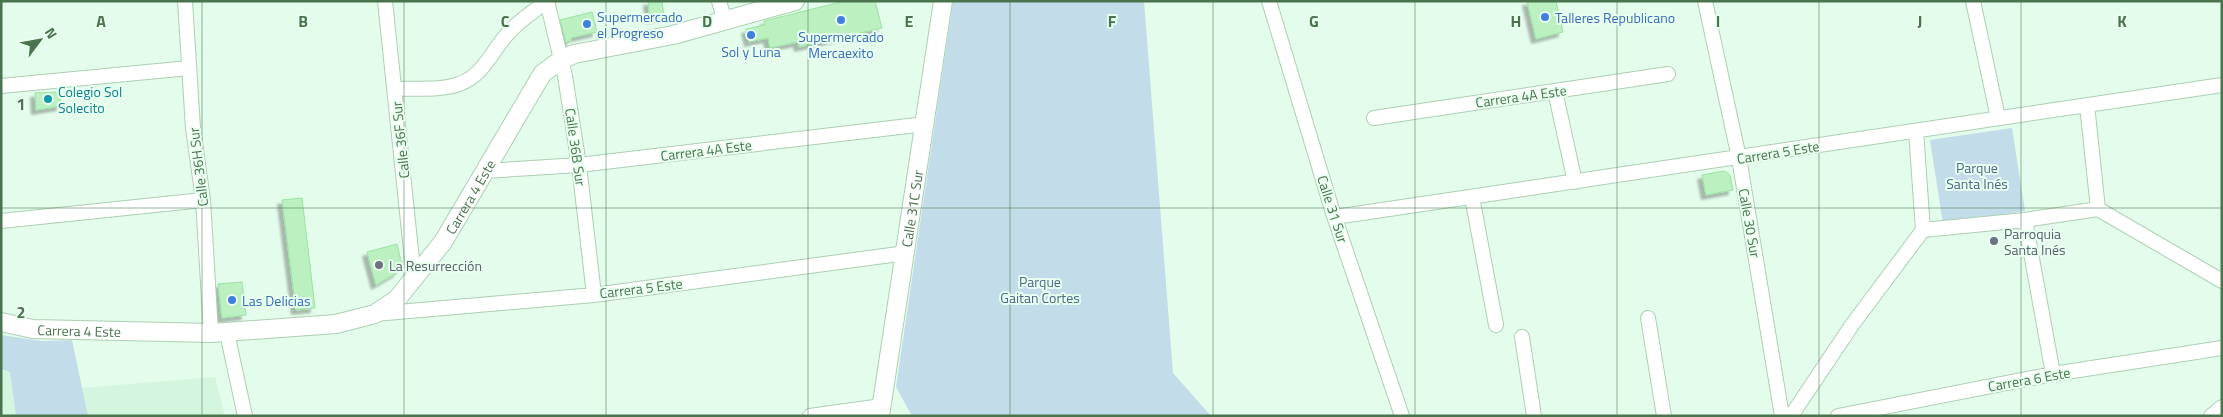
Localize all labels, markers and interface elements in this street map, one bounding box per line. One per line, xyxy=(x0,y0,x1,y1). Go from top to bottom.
place label: Supermercado el Progreso xyxy=(597,6,683,43)
place label: Talleres Republicano xyxy=(1555,7,1675,28)
text: A xyxy=(96,9,106,33)
text: B xyxy=(298,9,308,33)
text: C xyxy=(501,9,510,33)
text: D xyxy=(702,9,712,33)
text: E xyxy=(905,9,914,33)
text: F xyxy=(1108,9,1117,33)
text: G xyxy=(1309,9,1319,33)
text: H xyxy=(1511,9,1521,33)
text: I xyxy=(1716,9,1720,33)
text: J xyxy=(1918,9,1922,33)
text: K xyxy=(2117,9,2127,33)
marker: Talleres Republicano xyxy=(1539,11,1551,23)
marker: Supermercado Mercaexito xyxy=(835,14,847,26)
north arrow xyxy=(15,15,65,65)
marker: Supermercado el Progreso xyxy=(581,18,593,30)
text: N xyxy=(40,23,63,43)
place label: Supermercado Mercaexito xyxy=(798,26,884,63)
marker: Sol y Luna xyxy=(745,29,757,41)
place label: Sol y Luna xyxy=(721,41,781,62)
street label: Carrera 4A Este xyxy=(1474,79,1568,113)
place label: Colegio Sol Solecito xyxy=(58,81,122,118)
text: 1 xyxy=(17,92,25,116)
marker: Colegio Sol Solecito xyxy=(42,93,54,105)
street label: Calle 36F Sur xyxy=(386,100,414,180)
street label: Calle 36B Sur xyxy=(560,107,592,187)
street label: Calle 36H Sur xyxy=(183,126,213,208)
street label: Carrera 4A Este xyxy=(659,134,753,166)
street label: Carrera 5 Este xyxy=(1735,135,1821,169)
street label: Carrera 4 Este xyxy=(440,155,500,238)
park label: Parque Santa Inés xyxy=(1946,157,2008,194)
street label: Calle 31C Sur xyxy=(895,168,928,248)
street label: Calle 31 Sur xyxy=(1312,173,1354,246)
street label: Calle 30 Sur xyxy=(1734,187,1766,259)
place label: Parroquia Santa Inés xyxy=(2004,223,2066,260)
marker: Parroquia Santa Inés xyxy=(1988,235,2000,247)
place label: La Resurrección xyxy=(389,255,482,276)
marker: La Resurrección xyxy=(373,259,385,271)
park label: Parque Gaitan Cortes xyxy=(1000,271,1080,308)
street label: Carrera 5 Este xyxy=(598,272,684,304)
place label: Las Delicias xyxy=(242,290,310,311)
marker: Las Delicias xyxy=(226,294,238,306)
text: 2 xyxy=(17,300,25,324)
street label: Carrera 4 Este xyxy=(37,319,121,341)
street label: Carrera 6 Este xyxy=(1986,361,2072,397)

